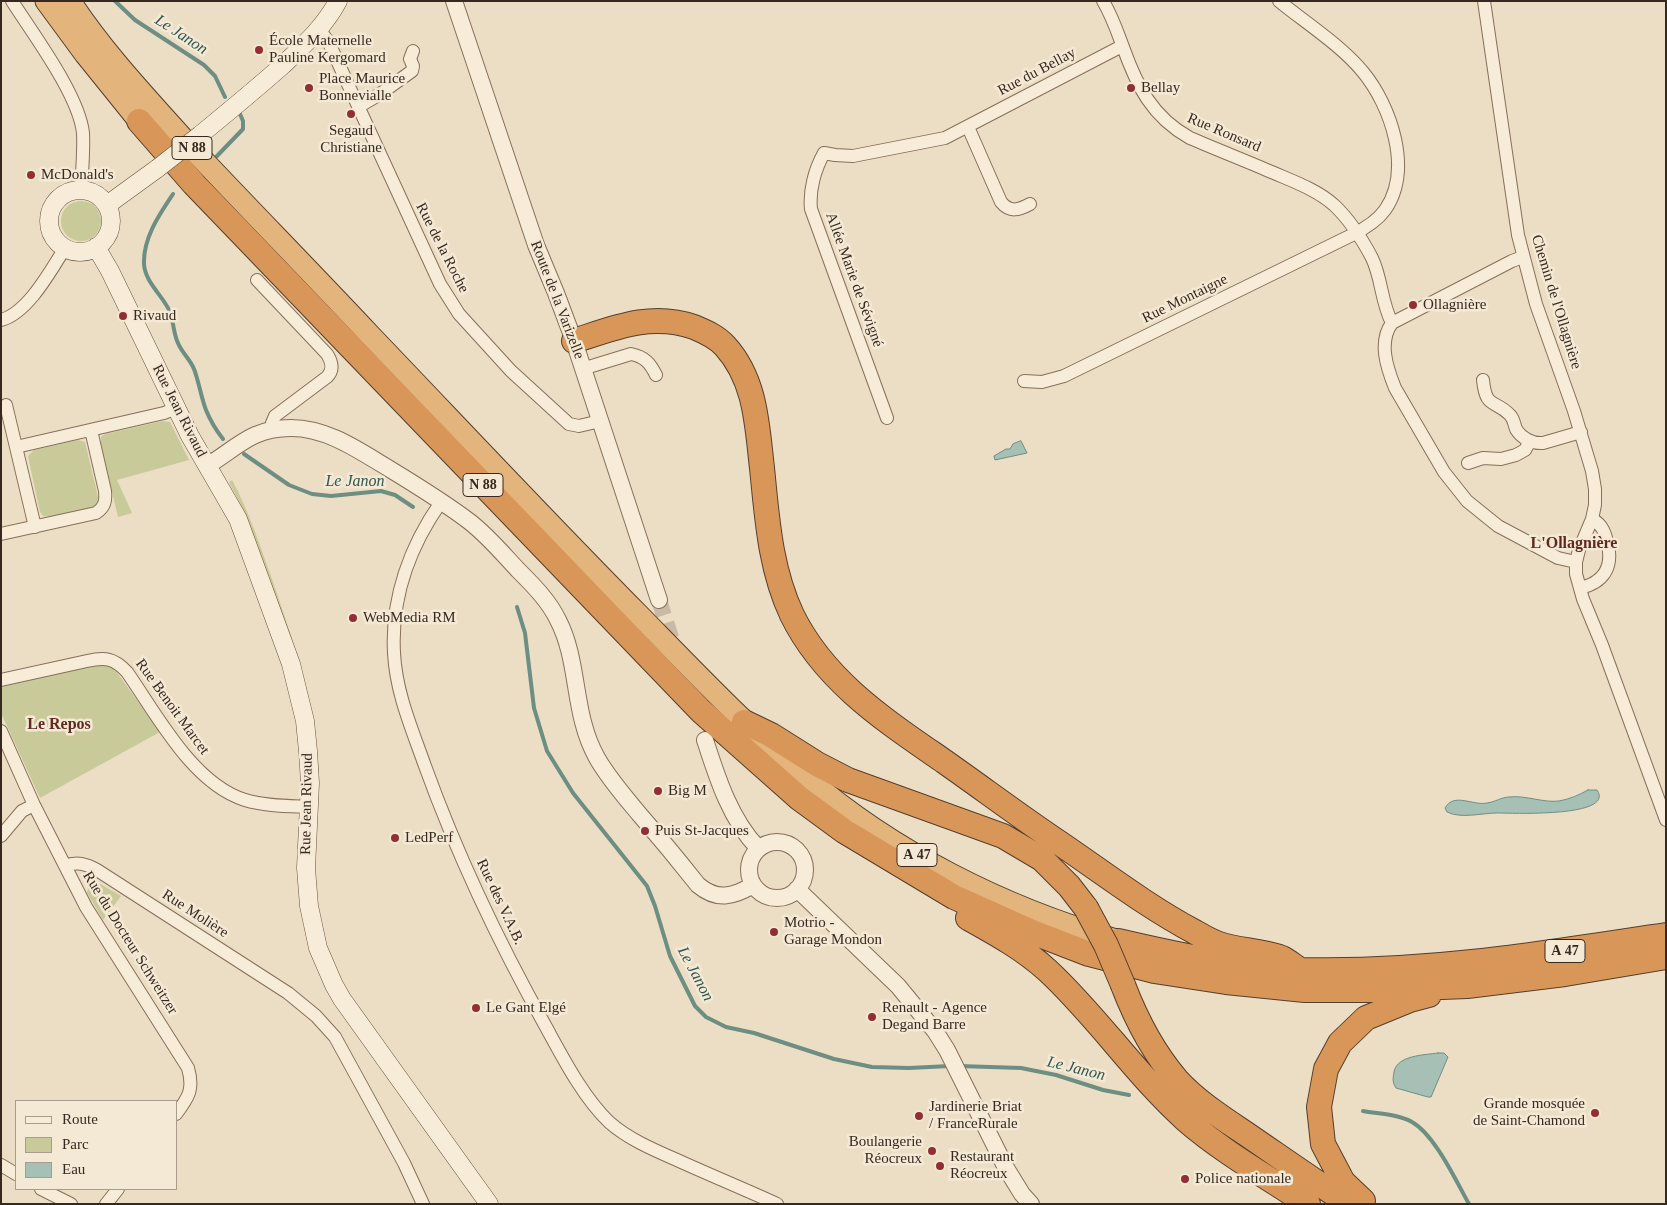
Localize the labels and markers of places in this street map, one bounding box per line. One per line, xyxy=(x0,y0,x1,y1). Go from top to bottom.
place label: École Maternelle Pauline Kergomard xyxy=(269,32,386,67)
marker: École Maternelle Pauline Kergomard xyxy=(253,44,265,56)
place label: Place Maurice Bonnevialle xyxy=(319,70,405,105)
place label: Bellay xyxy=(1141,79,1180,97)
marker: Place Maurice Bonnevialle xyxy=(303,82,315,94)
marker: Bellay xyxy=(1125,82,1137,94)
marker: Segaud Christiane xyxy=(345,108,357,120)
place label: Segaud Christiane xyxy=(320,122,382,157)
place label: McDonald's xyxy=(41,166,114,184)
marker: McDonald's xyxy=(25,169,37,181)
place label: Ollagnière xyxy=(1423,296,1486,314)
marker: Ollagnière xyxy=(1407,299,1419,311)
place label: Rivaud xyxy=(133,307,176,325)
marker: Rivaud xyxy=(117,310,129,322)
place label: WebMedia RM xyxy=(363,609,456,627)
marker: WebMedia RM xyxy=(347,612,359,624)
place label: Big M xyxy=(668,782,707,800)
marker: Big M xyxy=(652,785,664,797)
place label: Puis St-Jacques xyxy=(655,822,749,840)
marker: Puis St-Jacques xyxy=(639,825,651,837)
place label: LedPerf xyxy=(405,829,453,847)
marker: LedPerf xyxy=(389,832,401,844)
place label: Motrio - Garage Mondon xyxy=(784,914,882,949)
marker: Motrio - Garage Mondon xyxy=(768,926,780,938)
place label: Le Gant Elgé xyxy=(486,999,566,1017)
place label: Renault - Agence Degand Barre xyxy=(882,999,987,1034)
marker: Le Gant Elgé xyxy=(470,1002,482,1014)
marker: Renault - Agence Degand Barre xyxy=(866,1011,878,1023)
place label: Grande mosquée de Saint-Chamond xyxy=(1473,1095,1585,1130)
place label: Jardinerie Briat / FranceRurale xyxy=(929,1098,1022,1133)
marker: Grande mosquée de Saint-Chamond xyxy=(1589,1107,1601,1119)
marker: Jardinerie Briat / FranceRurale xyxy=(913,1110,925,1122)
place label: Boulangerie Réocreux xyxy=(849,1133,922,1168)
marker: Boulangerie Réocreux xyxy=(926,1145,938,1157)
place label: Restaurant Réocreux xyxy=(950,1148,1014,1183)
marker: Restaurant Réocreux xyxy=(934,1160,946,1172)
place label: Police nationale xyxy=(1195,1170,1291,1188)
marker: Police nationale xyxy=(1179,1173,1191,1185)

